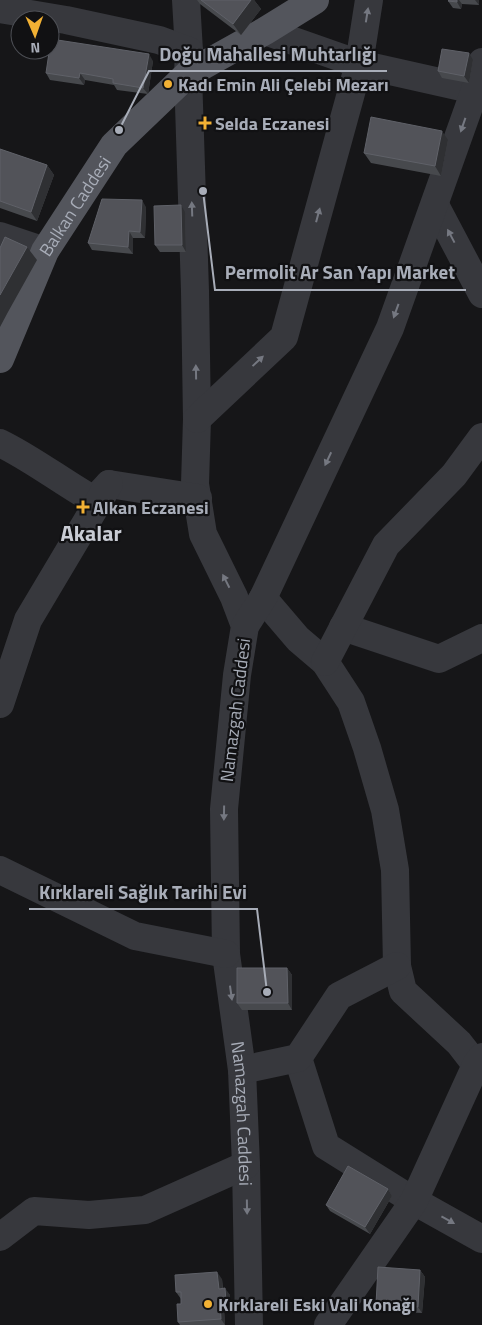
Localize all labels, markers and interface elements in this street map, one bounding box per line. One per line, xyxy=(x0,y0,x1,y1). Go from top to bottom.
one-way arrow xyxy=(363,6,371,22)
north arrow xyxy=(10,10,60,60)
callout: Doğu Mahallesi Muhtarlığı xyxy=(149,37,387,71)
text: N xyxy=(30,38,41,59)
text: Doğu Mahallesi Muhtarlığı xyxy=(159,39,377,68)
place label: Kadı Emin Ali Çelebi Mezarı xyxy=(178,71,389,98)
marker: Kadı Emin Ali Çelebi Mezarı xyxy=(162,78,174,90)
place label: Selda Eczanesi xyxy=(215,110,329,137)
marker: Selda Eczanesi xyxy=(199,117,211,129)
one-way arrow xyxy=(459,118,466,133)
street label: Balkan Caddesi xyxy=(32,150,117,261)
one-way arrow xyxy=(188,201,196,217)
one-way arrow xyxy=(314,207,322,222)
one-way arrow xyxy=(447,228,455,243)
callout: Permolit Ar San Yapı Market xyxy=(215,256,466,290)
text: Permolit Ar San Yapı Market xyxy=(225,257,455,286)
one-way arrow xyxy=(392,304,400,319)
one-way arrow xyxy=(252,355,264,367)
one-way arrow xyxy=(192,364,200,380)
one-way arrow xyxy=(324,452,332,466)
place label: Alkan Eczanesi xyxy=(93,494,209,521)
marker: Alkan Eczanesi xyxy=(77,501,89,513)
district label: Akalar xyxy=(60,516,122,550)
one-way arrow xyxy=(222,574,230,589)
street label: Namazgah Caddesi xyxy=(213,637,257,783)
one-way arrow xyxy=(220,805,228,821)
callout: Kırklareli Sağlık Tarihi Evi xyxy=(29,875,257,909)
text: Kırklareli Sağlık Tarihi Evi xyxy=(39,877,247,906)
one-way arrow xyxy=(228,985,236,1001)
street label: Namazgah Caddesi xyxy=(225,1040,260,1186)
one-way arrow xyxy=(243,1199,251,1215)
one-way arrow xyxy=(441,1216,455,1224)
place label: Kırklareli Eski Vali Konağı xyxy=(218,1291,415,1318)
marker: Kırklareli Eski Vali Konağı xyxy=(202,1298,214,1310)

